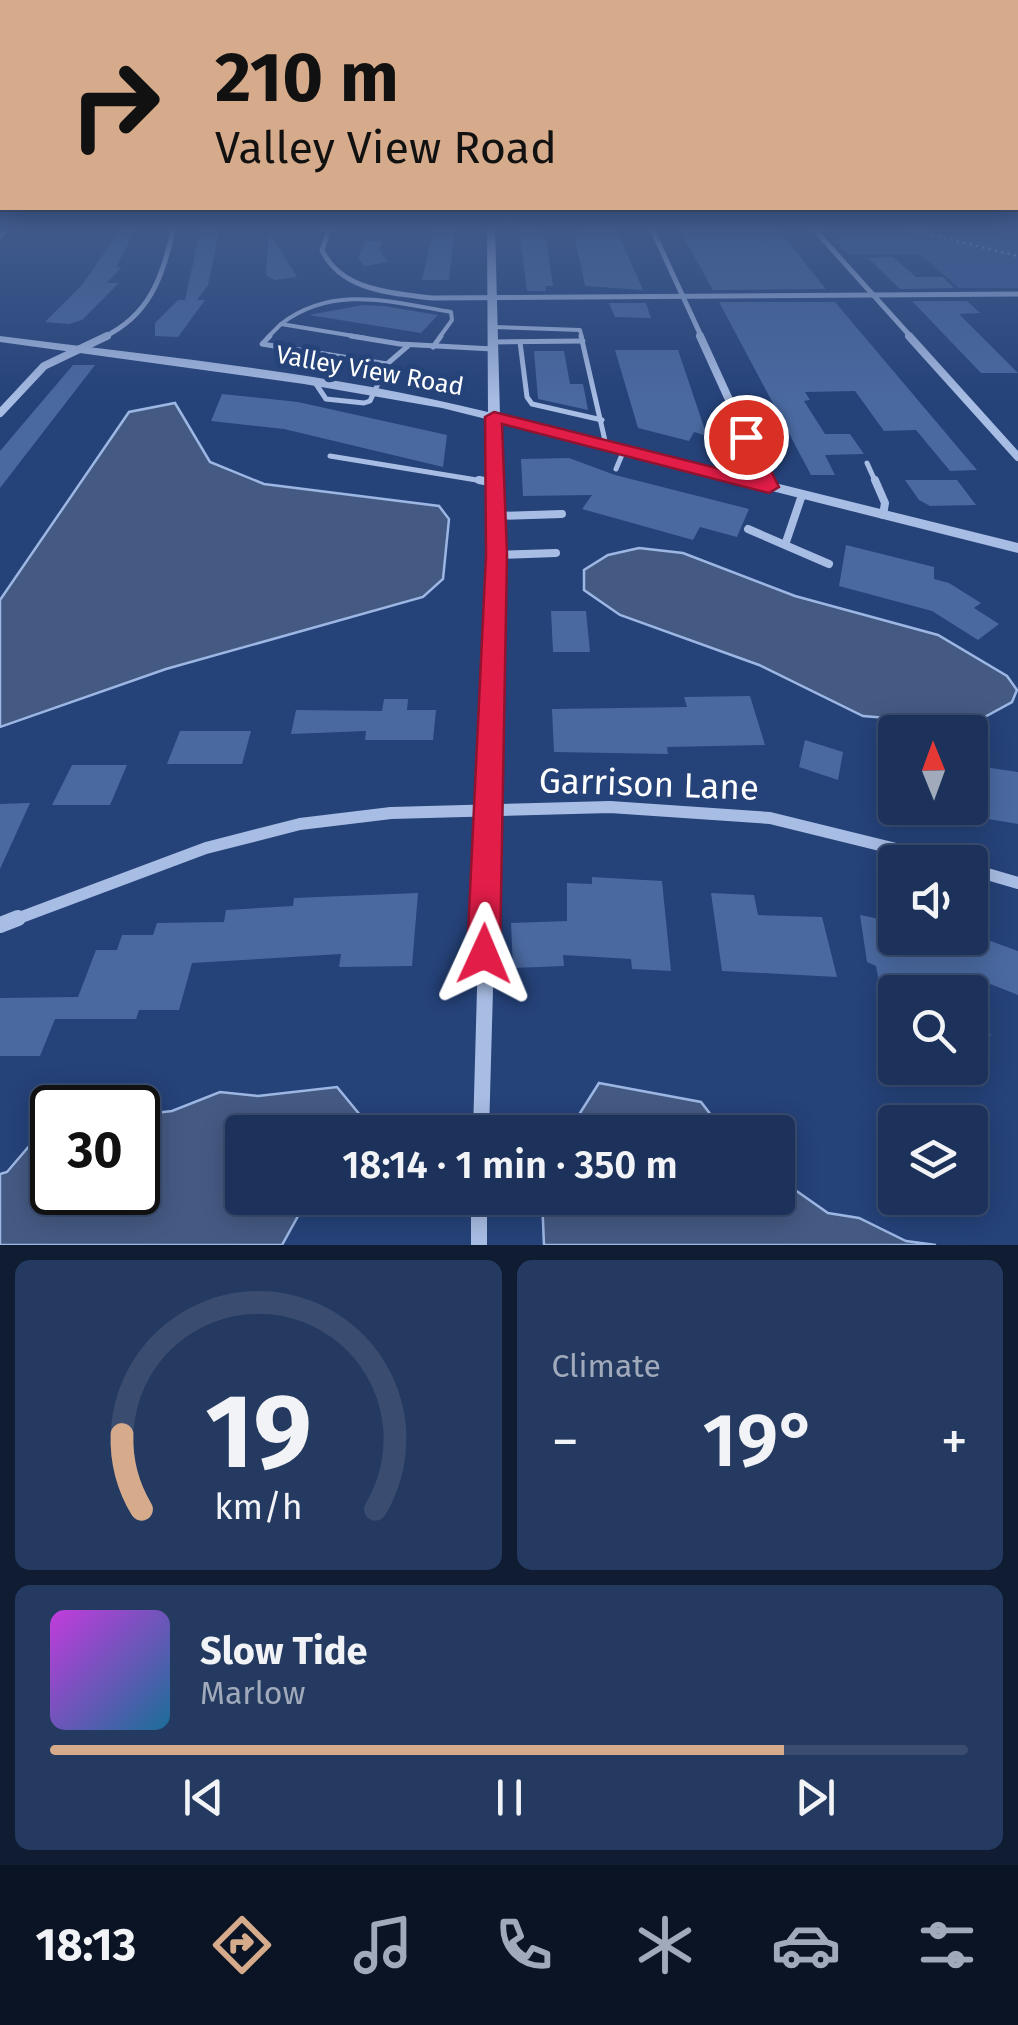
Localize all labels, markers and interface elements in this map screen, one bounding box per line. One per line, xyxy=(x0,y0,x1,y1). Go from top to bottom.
text: 210 m xyxy=(215,36,399,120)
icon: right xyxy=(50,40,180,170)
text: Valley View Road xyxy=(215,121,557,175)
street label: Valley View Road xyxy=(274,340,466,402)
pin xyxy=(704,395,789,480)
icon: arrive xyxy=(719,410,774,465)
north arrow xyxy=(878,715,988,825)
map controls xyxy=(878,715,988,1215)
street label: Garrison Lane xyxy=(538,759,760,809)
button: sound xyxy=(878,845,988,955)
position arrow xyxy=(432,902,536,1006)
button: search xyxy=(878,975,988,1085)
speed limit sign: 30 xyxy=(30,1085,160,1215)
button: layers xyxy=(878,1105,988,1215)
text: 18:14 · 1 min · 350 m xyxy=(342,1142,678,1188)
text: Climate xyxy=(552,1347,661,1385)
text: 19 xyxy=(205,1370,312,1495)
text: 19° xyxy=(702,1396,817,1486)
text: − xyxy=(552,1409,579,1475)
text: + xyxy=(941,1409,968,1475)
text: km/h xyxy=(214,1486,302,1528)
text: Slow Tide xyxy=(200,1628,368,1674)
text: Marlow xyxy=(200,1674,306,1712)
icon: previous xyxy=(176,1770,231,1825)
icon: pause xyxy=(482,1770,537,1825)
icon: next xyxy=(788,1770,843,1825)
icon: directions xyxy=(207,1910,277,1980)
icon: music xyxy=(348,1910,418,1980)
icon: phone xyxy=(489,1910,559,1980)
icon: climate xyxy=(630,1910,700,1980)
icon: car xyxy=(771,1910,841,1980)
icon: filters xyxy=(912,1910,982,1980)
text: 18:13 xyxy=(36,1918,136,1972)

